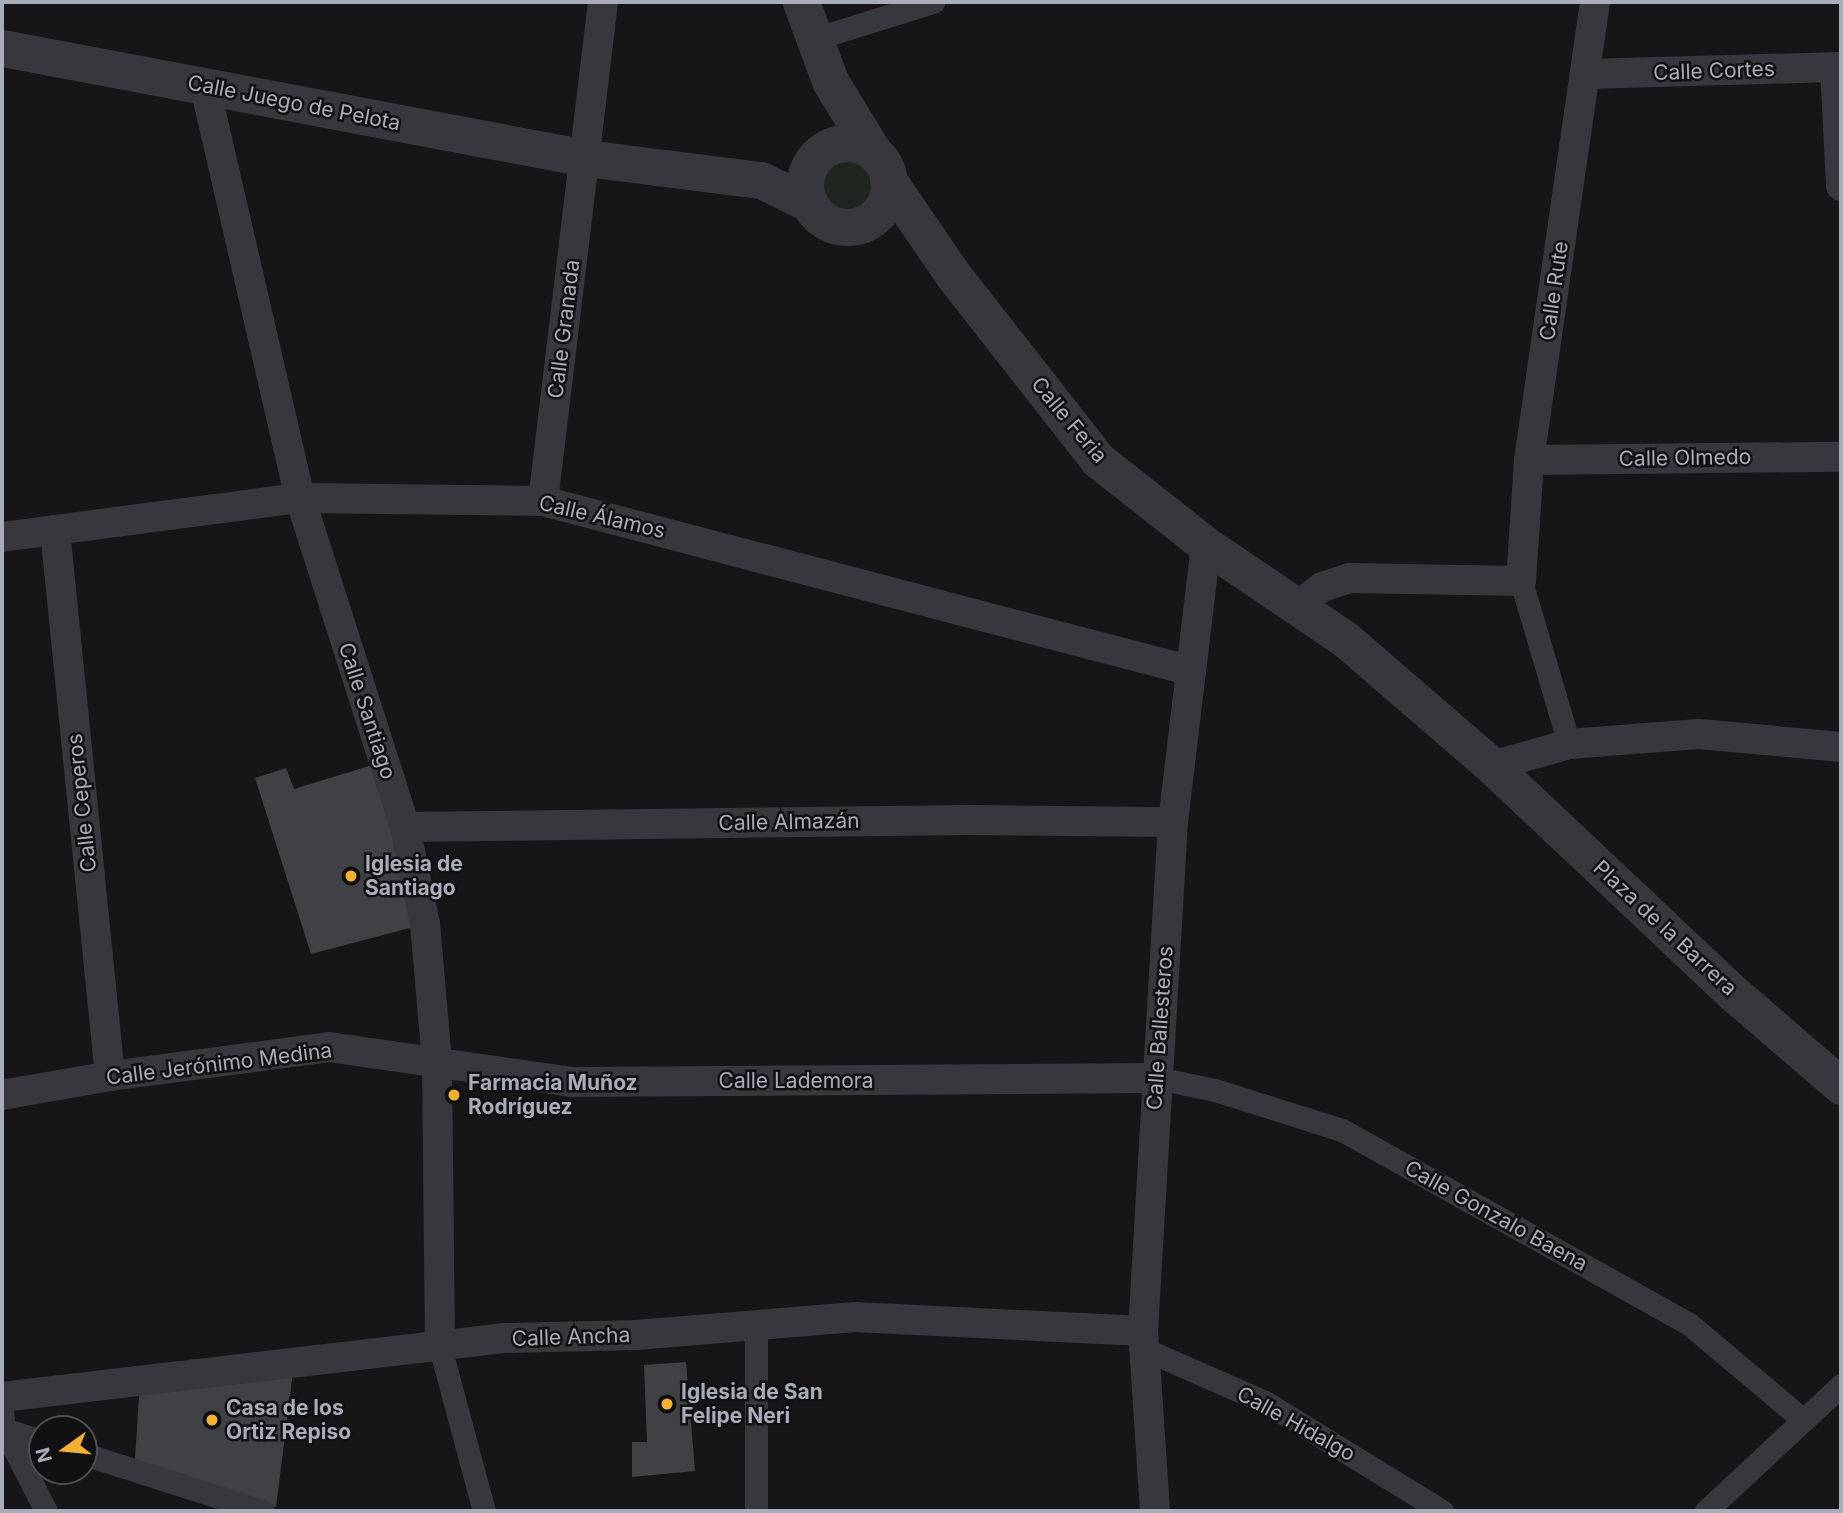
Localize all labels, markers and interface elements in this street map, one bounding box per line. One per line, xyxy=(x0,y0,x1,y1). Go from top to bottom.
street label: Calle Cortes xyxy=(1653,56,1775,86)
street label: Calle Juego de Pelota xyxy=(185,70,403,136)
street label: Calle Rute xyxy=(1535,240,1573,342)
street label: Calle Granada xyxy=(543,258,585,400)
street label: Calle Feria xyxy=(1026,372,1112,468)
street label: Calle Olmedo xyxy=(1618,444,1752,472)
street label: Calle Álamos xyxy=(536,490,668,544)
street label: Calle Santiago xyxy=(333,639,401,783)
street label: Calle Ceperos xyxy=(62,732,102,874)
street label: Calle Almazán xyxy=(718,808,860,836)
place label: Iglesia de Santiago xyxy=(365,851,463,901)
street label: Plaza de la Barrera xyxy=(1588,855,1742,1001)
marker: Iglesia de Santiago xyxy=(343,868,359,884)
street label: Calle Ballesteros xyxy=(1142,945,1178,1111)
street label: Calle Jerónimo Medina xyxy=(105,1038,333,1090)
street label: Calle Lademora xyxy=(719,1068,873,1094)
place label: Farmacia Muñoz Rodríguez xyxy=(468,1070,638,1120)
marker: Farmacia Muñoz Rodríguez xyxy=(446,1087,462,1103)
street label: Calle Gonzalo Baena xyxy=(1400,1155,1592,1277)
street label: Calle Ancha xyxy=(511,1322,631,1352)
place label: Iglesia de San Felipe Neri xyxy=(681,1379,823,1429)
street label: Calle Hidalgo xyxy=(1232,1381,1360,1467)
place label: Casa de los Ortiz Repiso xyxy=(226,1395,351,1445)
marker: Iglesia de San Felipe Neri xyxy=(659,1396,675,1412)
marker: Casa de los Ortiz Repiso xyxy=(204,1412,220,1428)
north arrow xyxy=(28,1415,98,1485)
text: N xyxy=(31,1445,57,1465)

